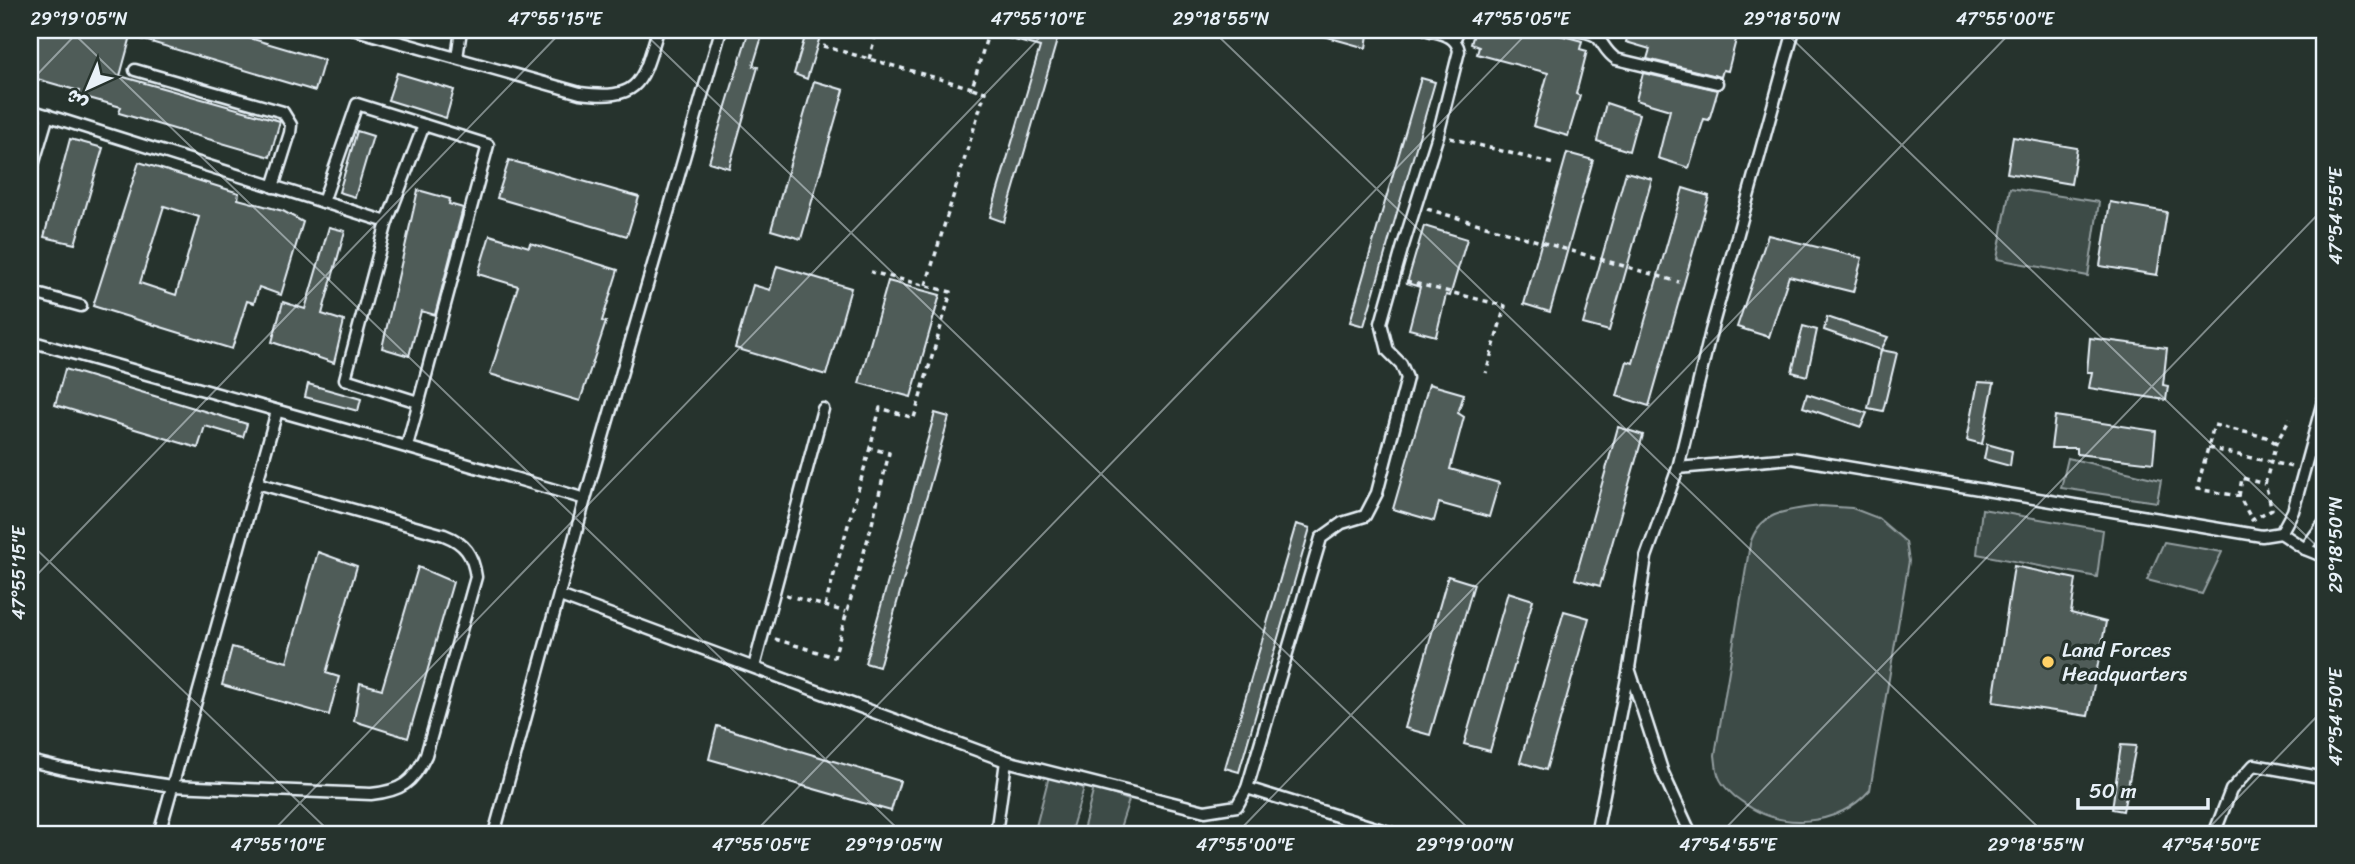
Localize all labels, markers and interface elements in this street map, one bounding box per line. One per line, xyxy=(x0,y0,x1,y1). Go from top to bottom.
text: 29°19'05"N xyxy=(31,3,128,35)
text: 47°55'15"E xyxy=(508,3,603,35)
text: 47°55'10"E xyxy=(991,3,1086,35)
text: 29°18'55"N xyxy=(1173,3,1270,35)
text: 47°55'05"E xyxy=(1472,3,1571,35)
text: 29°18'50"N xyxy=(1744,3,1841,35)
text: 47°55'00"E xyxy=(1956,3,2055,35)
north arrow xyxy=(52,52,122,122)
text: ش xyxy=(57,81,96,119)
text: 47°54'55"E xyxy=(2320,166,2352,265)
text: 29°18'50"N xyxy=(2320,496,2352,593)
text: 47°55'15"E xyxy=(3,525,35,620)
place label: Land Forces Headquarters xyxy=(2062,631,2187,693)
marker: Land Forces Headquarters xyxy=(2040,654,2056,670)
text: 47°54'50"E xyxy=(2320,667,2352,766)
scale bar xyxy=(2078,766,2208,810)
text: 50 m xyxy=(2089,772,2137,810)
text: 47°55'10"E xyxy=(231,829,326,861)
text: 47°55'05"E xyxy=(712,829,811,861)
text: 29°19'05"N xyxy=(846,829,943,861)
text: 47°55'00"E xyxy=(1196,829,1295,861)
text: 29°19'00"N xyxy=(1416,829,1514,861)
text: 47°54'55"E xyxy=(1679,829,1778,861)
text: 29°18'55"N xyxy=(1988,829,2085,861)
text: 47°54'50"E xyxy=(2162,829,2261,861)

